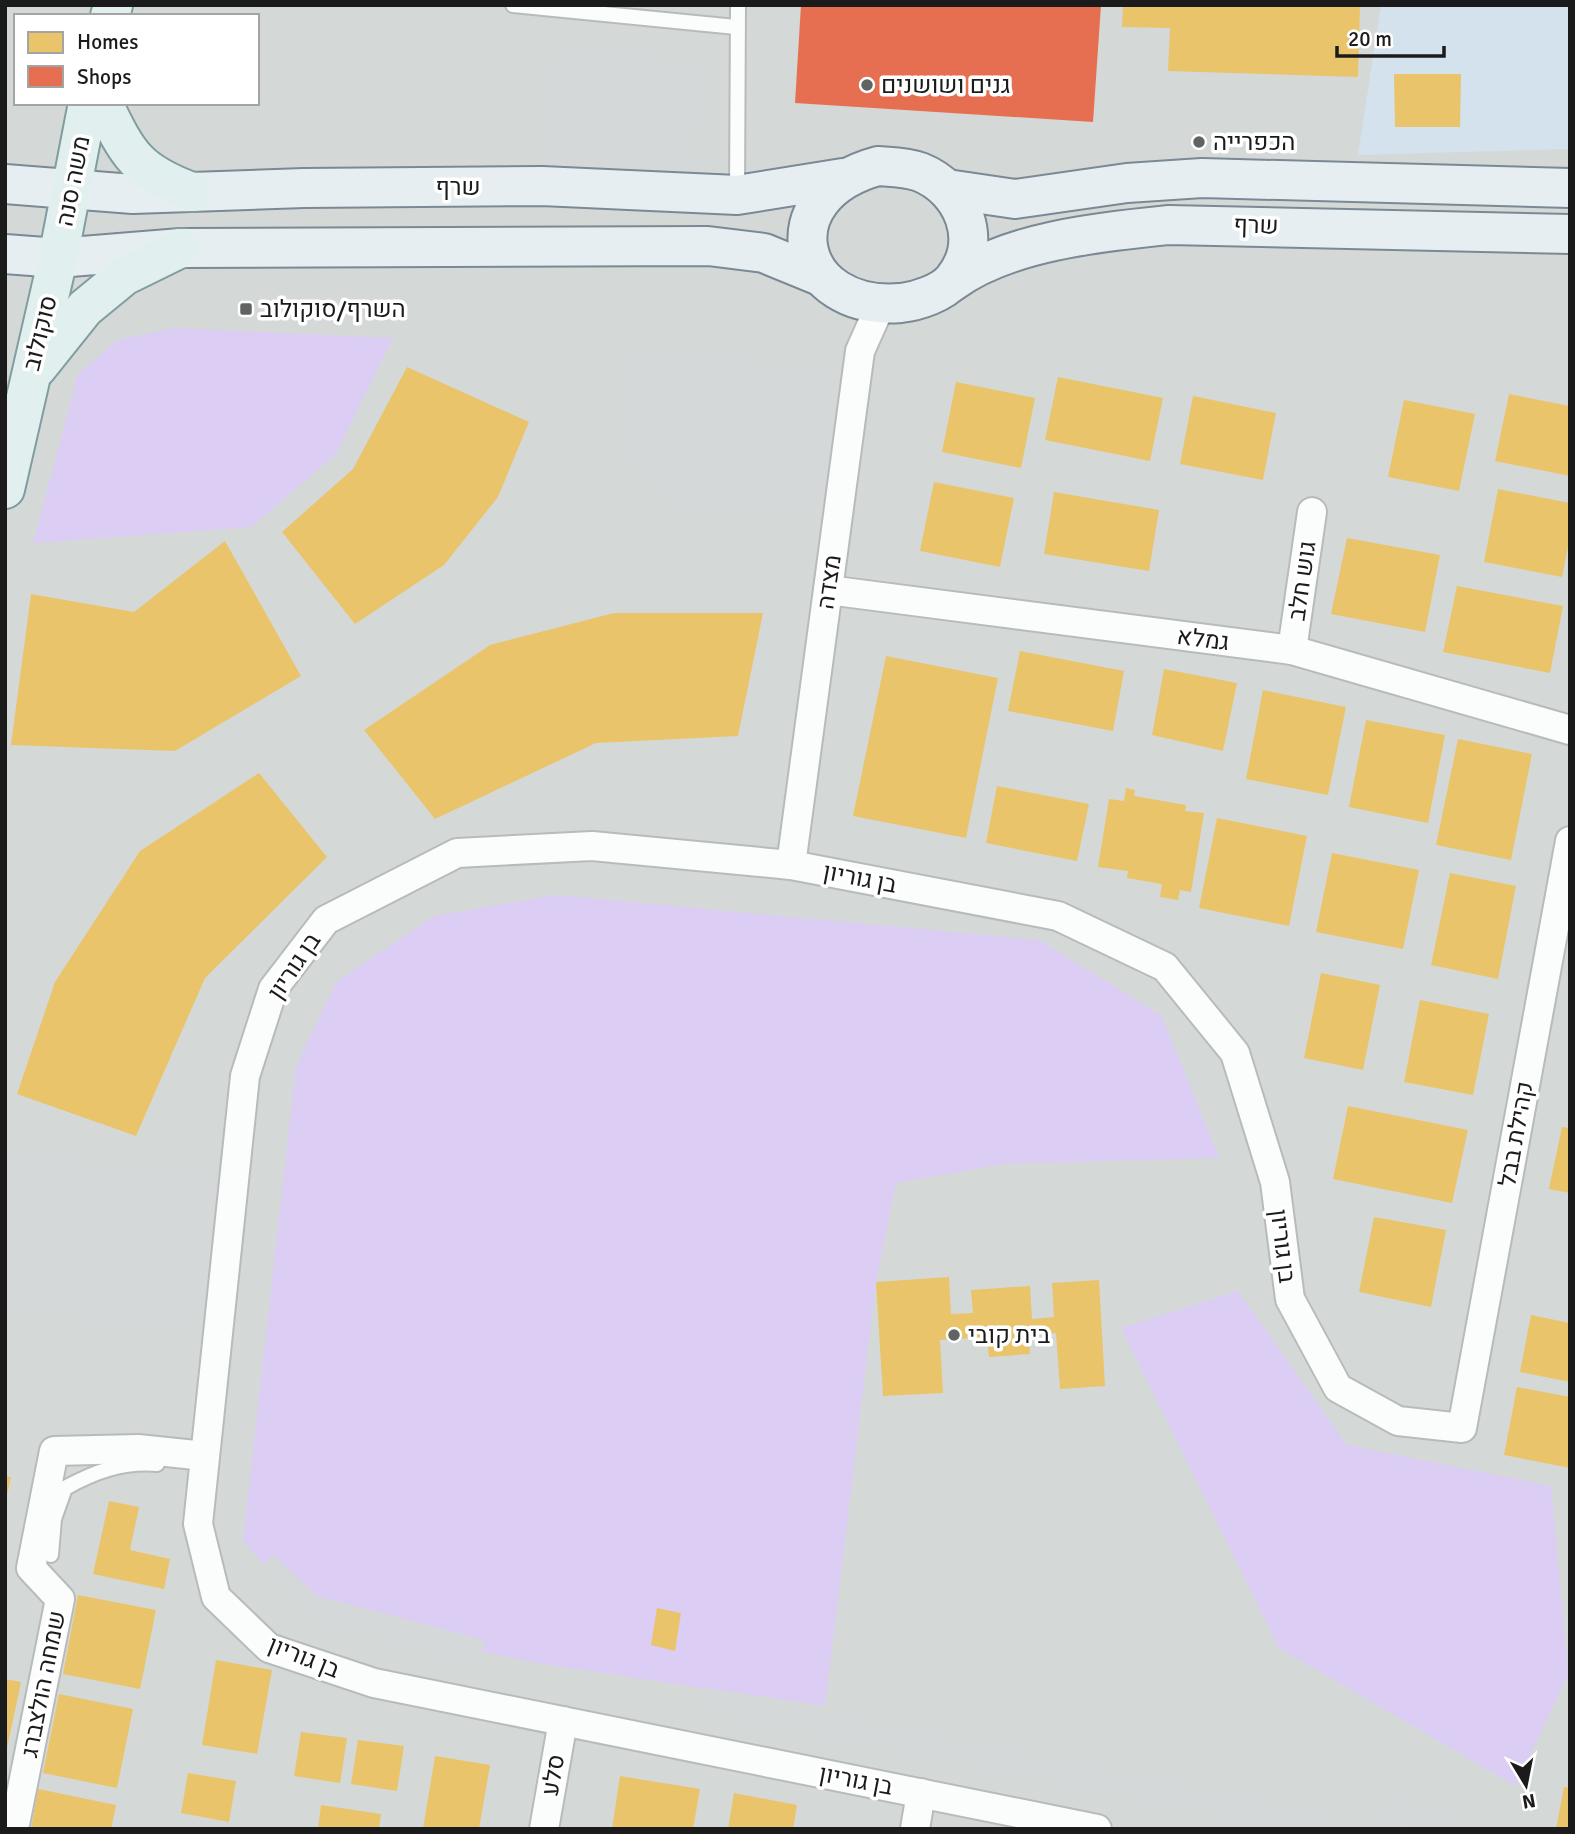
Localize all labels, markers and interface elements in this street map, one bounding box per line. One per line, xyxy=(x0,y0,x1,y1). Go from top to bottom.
legend xyxy=(14,14,259,105)
scale bar xyxy=(1337,14,1444,58)
text: 20 m xyxy=(1348,26,1392,52)
text: Homes xyxy=(77,29,139,55)
text: Shops xyxy=(77,64,131,90)
place label: גנים ושושנים xyxy=(881,70,1010,100)
marker: גנים ושושנים xyxy=(859,77,875,93)
place label: הכפרייה xyxy=(1213,127,1295,157)
street label: משה סנה xyxy=(50,133,96,229)
marker: הכפרייה xyxy=(1191,134,1207,150)
street label: שרף xyxy=(435,172,481,202)
street label: שרף xyxy=(1233,209,1279,241)
street label: סוקולוב xyxy=(16,292,64,374)
place label: השרף/סוקולוב xyxy=(260,294,406,324)
marker: השרף/סוקולוב xyxy=(238,301,254,317)
street label: גוש חלב xyxy=(1282,539,1322,623)
street label: מצדה xyxy=(810,553,848,611)
street label: גמלא xyxy=(1175,621,1231,657)
street label: בן גוריון xyxy=(821,856,900,900)
street label: בן גוריון xyxy=(261,927,327,1005)
street label: קהילת בבל xyxy=(1492,1079,1540,1189)
street label: בן גוריון xyxy=(1264,1207,1302,1285)
place label: בית קובי xyxy=(968,1320,1050,1350)
marker: בית קובי xyxy=(946,1327,962,1343)
street label: שמחה הולצברג xyxy=(14,1608,72,1760)
street label: בן גוריון xyxy=(264,1629,344,1685)
north arrow xyxy=(1491,1750,1561,1820)
street label: סלע xyxy=(535,1752,571,1798)
street label: בן גוריון xyxy=(817,1758,896,1802)
text: N xyxy=(1520,1788,1537,1814)

